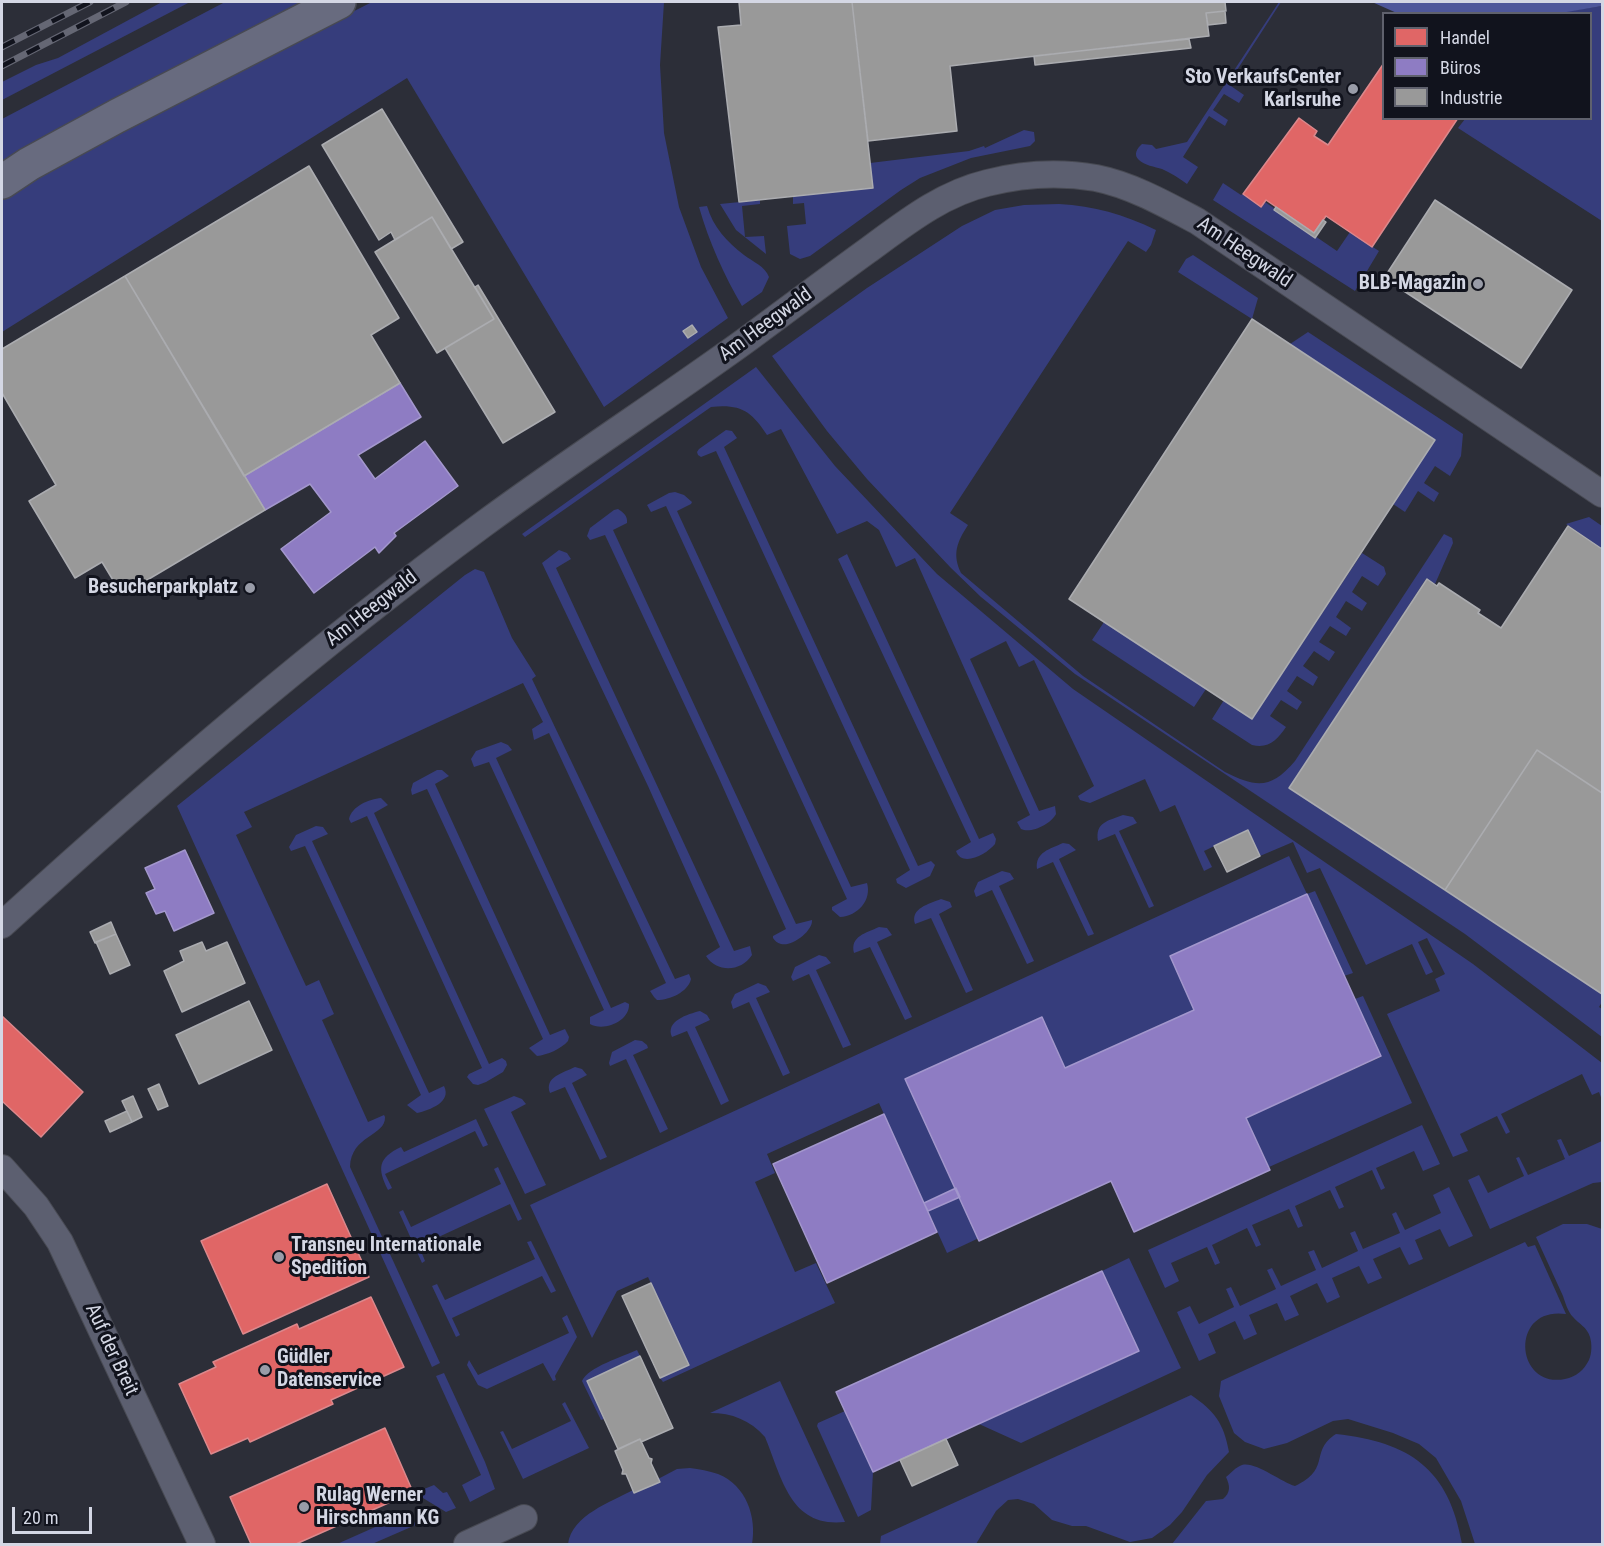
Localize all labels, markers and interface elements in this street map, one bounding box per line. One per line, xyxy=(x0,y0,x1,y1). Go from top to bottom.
legend xyxy=(1382,12,1592,120)
text: Handel xyxy=(1440,27,1490,48)
text: Büros xyxy=(1440,57,1481,78)
place label: Sto VerkaufsCenter Karlsruhe xyxy=(1185,66,1341,113)
marker: Sto VerkaufsCenter Karlsruhe xyxy=(1346,82,1360,96)
text: Industrie xyxy=(1440,87,1502,108)
street label: Am Heegwald xyxy=(1192,212,1296,294)
place label: BLB-Magazin xyxy=(1359,272,1466,296)
marker: BLB-Magazin xyxy=(1471,277,1485,291)
street label: Am Heegwald xyxy=(715,283,817,367)
street label: Am Heegwald xyxy=(322,566,422,652)
place label: Besucherparkplatz xyxy=(88,576,238,600)
marker: Besucherparkplatz xyxy=(243,581,257,595)
place label: Transneu Internationale Spedition xyxy=(291,1234,482,1281)
marker: Transneu Internationale Spedition xyxy=(272,1250,286,1264)
street label: Auf der Breit xyxy=(79,1300,143,1400)
place label: Güdler Datenservice xyxy=(277,1346,382,1393)
marker: Güdler Datenservice xyxy=(258,1363,272,1377)
place label: Rulag Werner Hirschmann KG xyxy=(316,1484,439,1531)
scale bar xyxy=(15,1495,94,1533)
marker: Rulag Werner Hirschmann KG xyxy=(297,1500,311,1514)
text: 20 m xyxy=(23,1507,58,1528)

